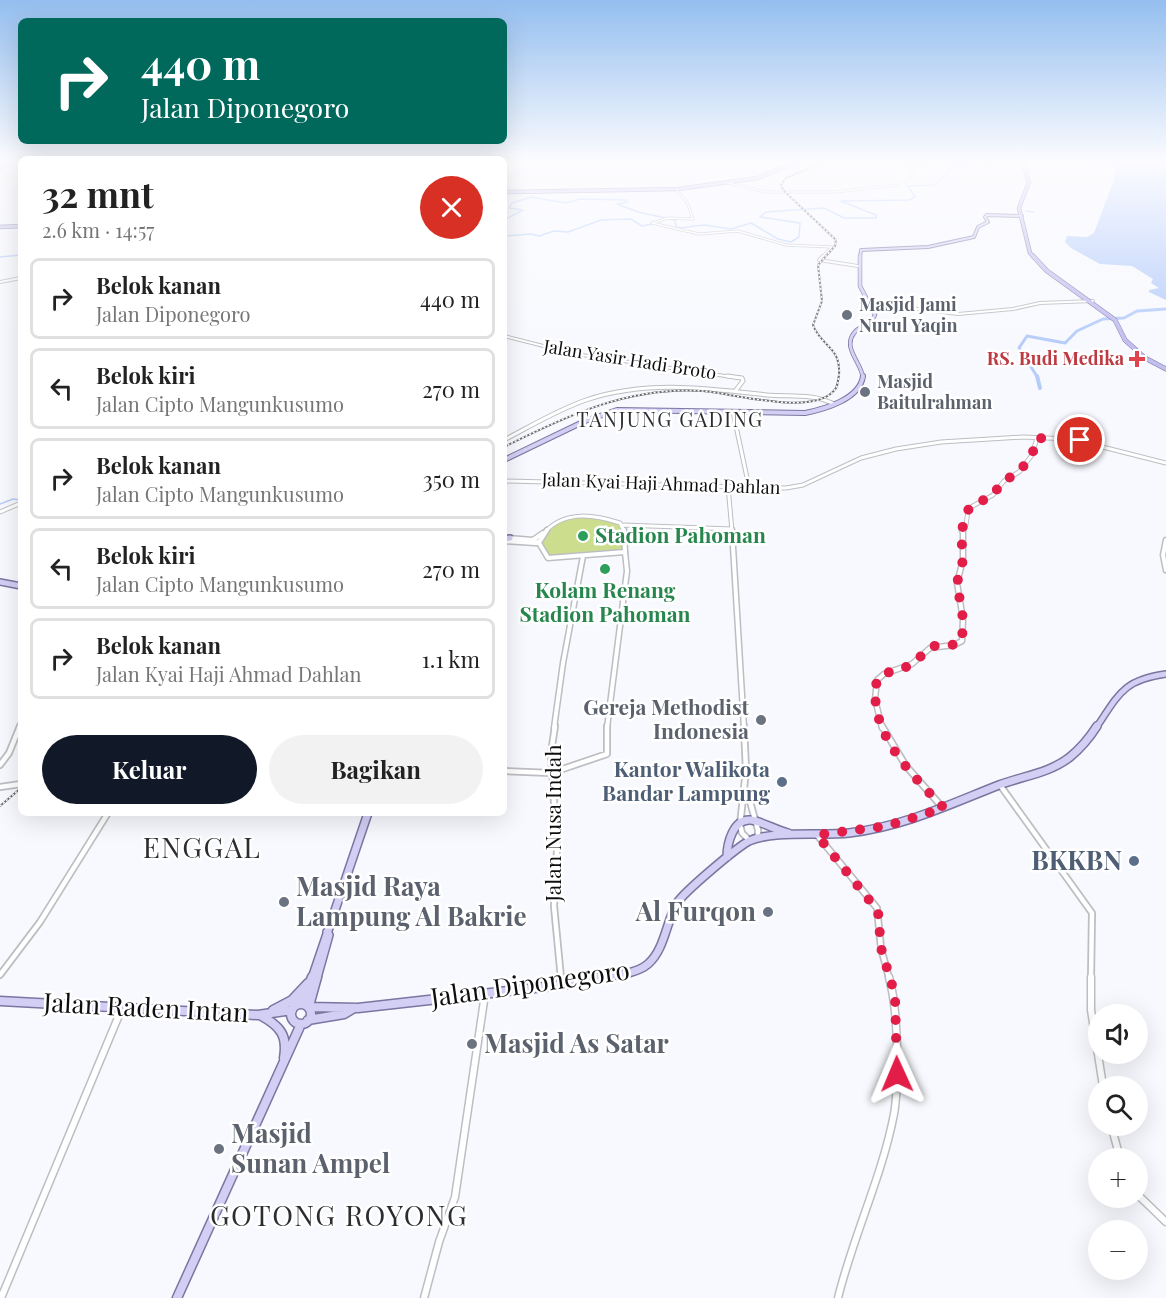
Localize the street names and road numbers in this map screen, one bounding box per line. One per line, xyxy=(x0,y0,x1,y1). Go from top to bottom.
street label: Jalan Yasir Hadi Broto xyxy=(541,333,718,385)
street label: Jalan Kyai Haji Ahmad Dahlan xyxy=(540,467,781,499)
street label: Jalan Nusa Indah xyxy=(538,744,566,903)
street label: Jalan Diponegoro xyxy=(427,951,632,1014)
street label: Jalan Raden Intan xyxy=(42,984,250,1029)

